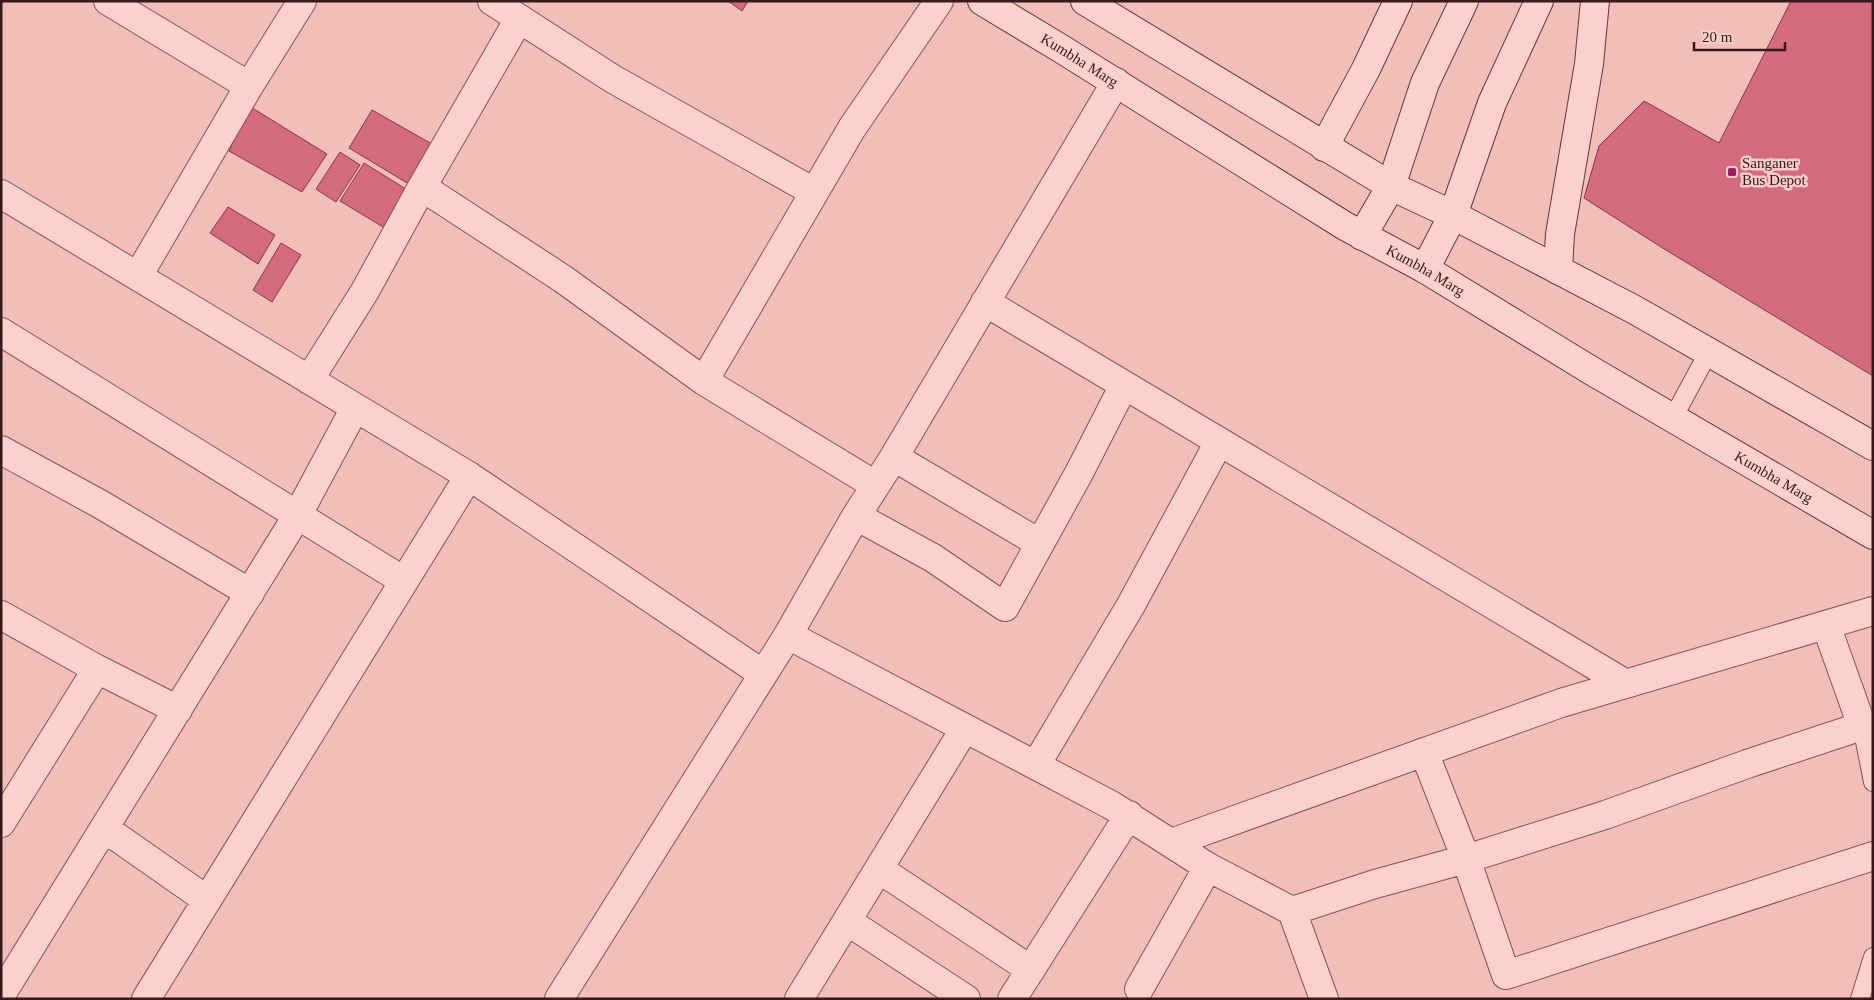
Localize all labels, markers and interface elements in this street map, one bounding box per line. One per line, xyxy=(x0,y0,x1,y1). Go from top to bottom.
scale bar xyxy=(1694,20,1785,52)
text: 20 m xyxy=(1702,29,1733,45)
street label: Kumbha Marg xyxy=(1038,30,1121,90)
place label: Sanganer Bus Depot xyxy=(1742,155,1807,188)
marker: Sanganer Bus Depot xyxy=(1726,166,1738,178)
street label: Kumbha Marg xyxy=(1384,242,1468,300)
street label: Kumbha Marg xyxy=(1732,448,1816,506)

